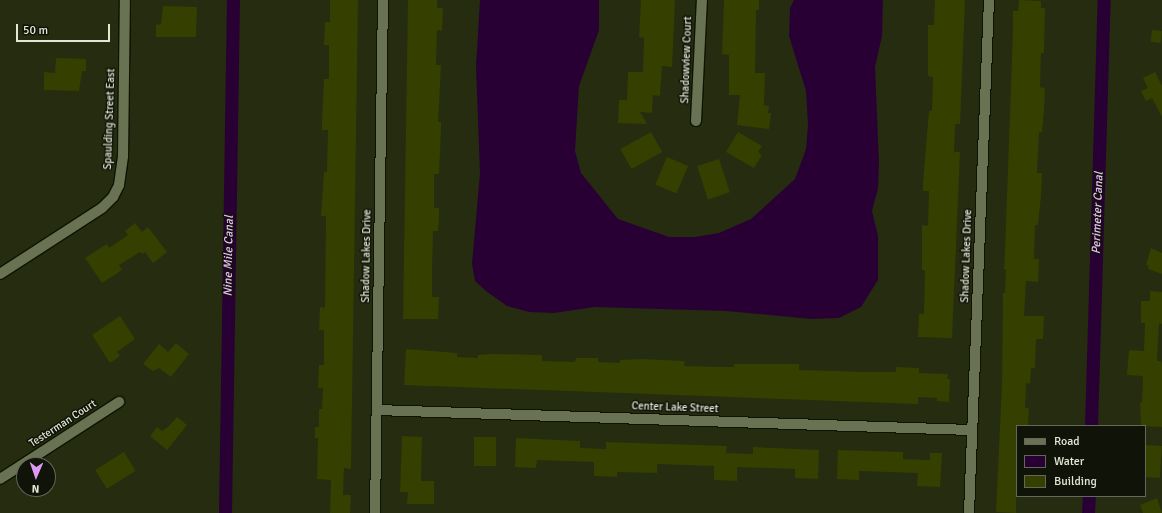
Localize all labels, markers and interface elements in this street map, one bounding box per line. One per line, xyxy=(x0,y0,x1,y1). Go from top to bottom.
scale bar xyxy=(18,16,112,42)
street label: Shadowview Court xyxy=(679,16,695,104)
text: 50 m xyxy=(23,23,48,38)
street label: Spaulding Street East xyxy=(102,68,118,170)
water label: Perimeter Canal xyxy=(1089,172,1107,254)
street label: Shadow Lakes Drive xyxy=(360,209,374,303)
street label: Shadow Lakes Drive xyxy=(959,209,975,303)
water label: Nine Mile Canal xyxy=(221,215,237,297)
street label: Testerman Court xyxy=(27,397,99,451)
street label: Center Lake Street xyxy=(631,400,719,416)
legend xyxy=(1016,425,1146,497)
text: Road xyxy=(1054,434,1080,449)
text: Water xyxy=(1054,454,1084,469)
north arrow xyxy=(16,457,56,497)
text: Building xyxy=(1054,474,1097,489)
text: N xyxy=(32,482,40,495)

